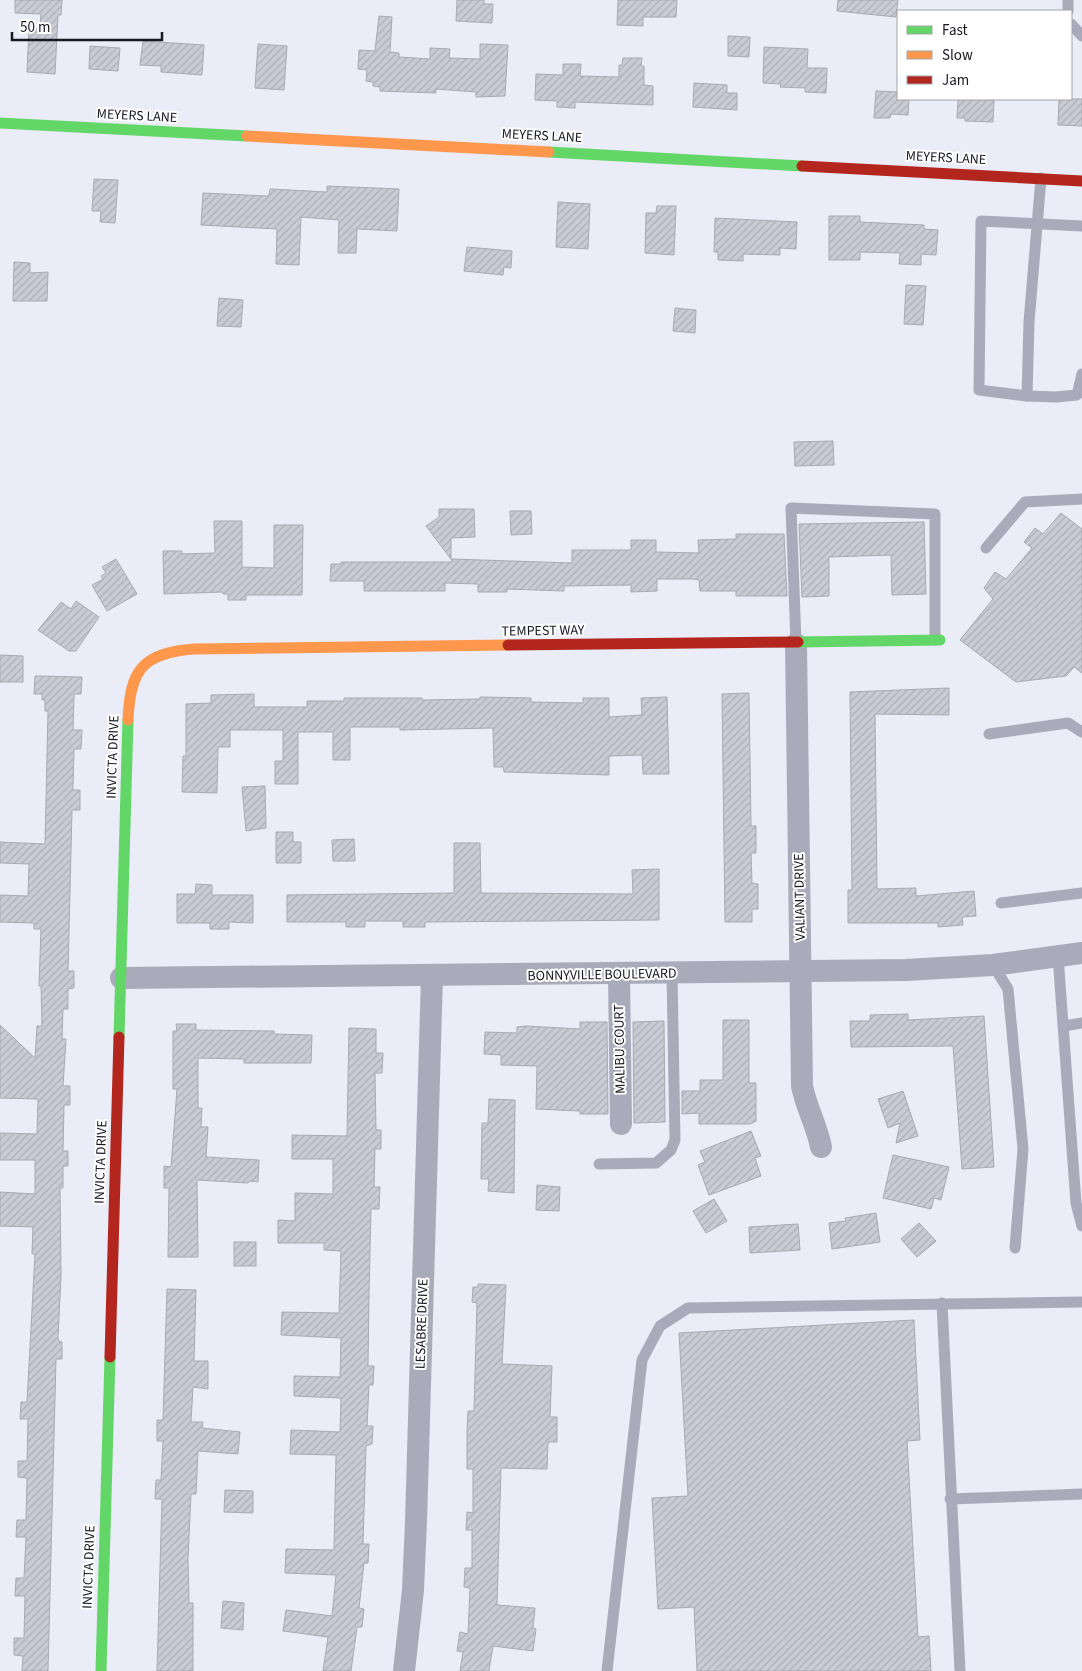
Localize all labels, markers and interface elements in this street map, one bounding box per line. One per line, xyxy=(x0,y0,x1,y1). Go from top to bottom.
scale bar xyxy=(12,10,162,42)
legend xyxy=(897,10,1072,100)
text: 50 m xyxy=(20,17,50,38)
text: Fast xyxy=(942,20,968,41)
text: Slow xyxy=(942,45,973,66)
text: Jam xyxy=(942,70,969,91)
street label: MEYERS LANE xyxy=(96,104,178,128)
street label: MEYERS LANE xyxy=(501,124,583,148)
street label: MEYERS LANE xyxy=(905,146,987,170)
street label: TEMPEST WAY xyxy=(501,620,585,642)
street label: INVICTA DRIVE xyxy=(102,715,124,799)
street label: VALIANT DRIVE xyxy=(789,853,811,941)
street label: BONNYVILLE BOULEVARD xyxy=(527,964,677,986)
street label: MALIBU COURT xyxy=(609,1004,631,1094)
street label: INVICTA DRIVE xyxy=(90,1120,112,1204)
street label: LESABRE DRIVE xyxy=(410,1278,434,1370)
street label: INVICTA DRIVE xyxy=(78,1525,100,1609)

